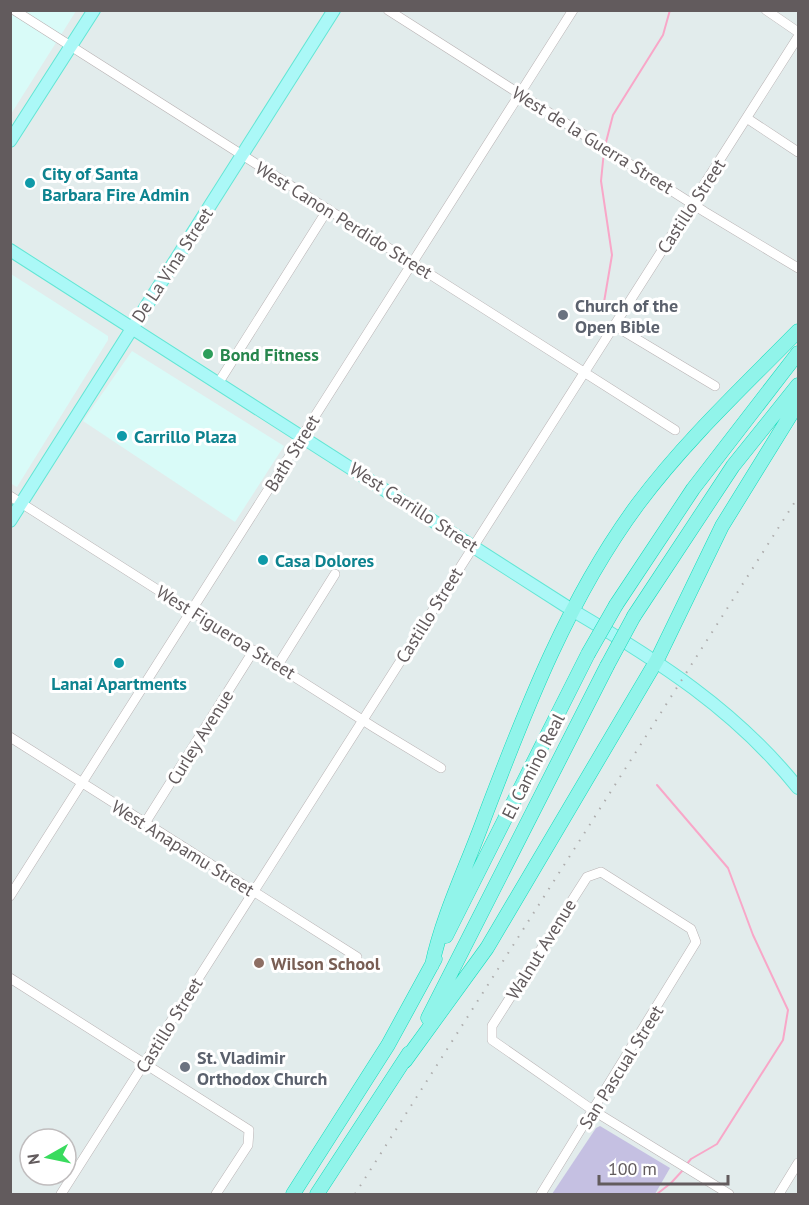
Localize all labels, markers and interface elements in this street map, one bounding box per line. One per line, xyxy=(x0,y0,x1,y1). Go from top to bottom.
street label: West de la Guerra Street xyxy=(508,81,678,199)
street label: Castillo Street xyxy=(652,154,730,258)
street label: West Canon Perdido Street xyxy=(251,156,437,284)
place label: City of Santa Barbara Fire Admin xyxy=(42,162,189,206)
marker: City of Santa Barbara Fire Admin xyxy=(23,176,37,190)
street label: De La Vina Street xyxy=(126,203,218,327)
place label: Church of the Open Bible xyxy=(575,294,678,338)
marker: Church of the Open Bible xyxy=(556,308,570,322)
place label: Bond Fitness xyxy=(220,343,319,366)
marker: Bond Fitness xyxy=(201,347,215,361)
street label: Bath Street xyxy=(259,410,325,496)
place label: Carrillo Plaza xyxy=(134,425,237,448)
marker: Carrillo Plaza xyxy=(115,429,129,443)
street label: West Carrillo Street xyxy=(345,457,483,557)
place label: Casa Dolores xyxy=(275,549,375,572)
marker: Casa Dolores xyxy=(256,553,270,567)
street label: Castillo Street xyxy=(391,563,467,667)
street label: West Figueroa Street xyxy=(152,580,300,684)
marker: Lanai Apartments xyxy=(112,656,126,670)
place label: Lanai Apartments xyxy=(51,672,187,695)
street label: Curley Avenue xyxy=(162,685,238,789)
street label: El Camino Real xyxy=(497,709,570,823)
street label: West Anapamu Street xyxy=(107,795,259,901)
street label: Walnut Avenue xyxy=(501,894,581,1004)
place label: Wilson School xyxy=(271,952,381,975)
marker: Wilson School xyxy=(252,956,266,970)
street label: Castillo Street xyxy=(131,973,207,1077)
street label: San Pascual Street xyxy=(574,1001,668,1133)
place label: St. Vladimir Orthodox Church xyxy=(197,1046,327,1090)
marker: St. Vladimir Orthodox Church xyxy=(178,1060,192,1074)
north arrow xyxy=(18,1127,78,1187)
scale bar xyxy=(599,1148,728,1186)
text: N xyxy=(22,1153,44,1166)
text: 100 m xyxy=(608,1157,657,1180)

